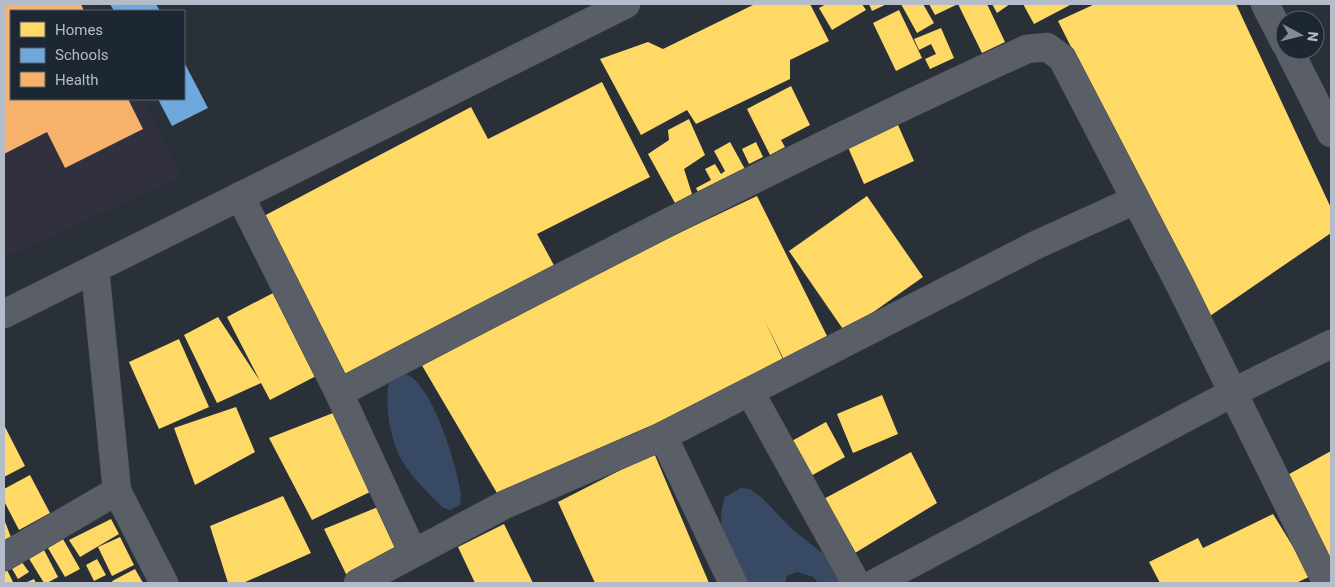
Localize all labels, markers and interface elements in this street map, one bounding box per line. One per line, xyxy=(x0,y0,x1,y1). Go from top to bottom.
legend xyxy=(10,10,185,100)
north arrow xyxy=(1275,10,1325,60)
text: Homes xyxy=(55,21,103,39)
text: N xyxy=(1304,31,1321,42)
text: Schools xyxy=(55,46,109,64)
text: Health xyxy=(55,71,99,89)

